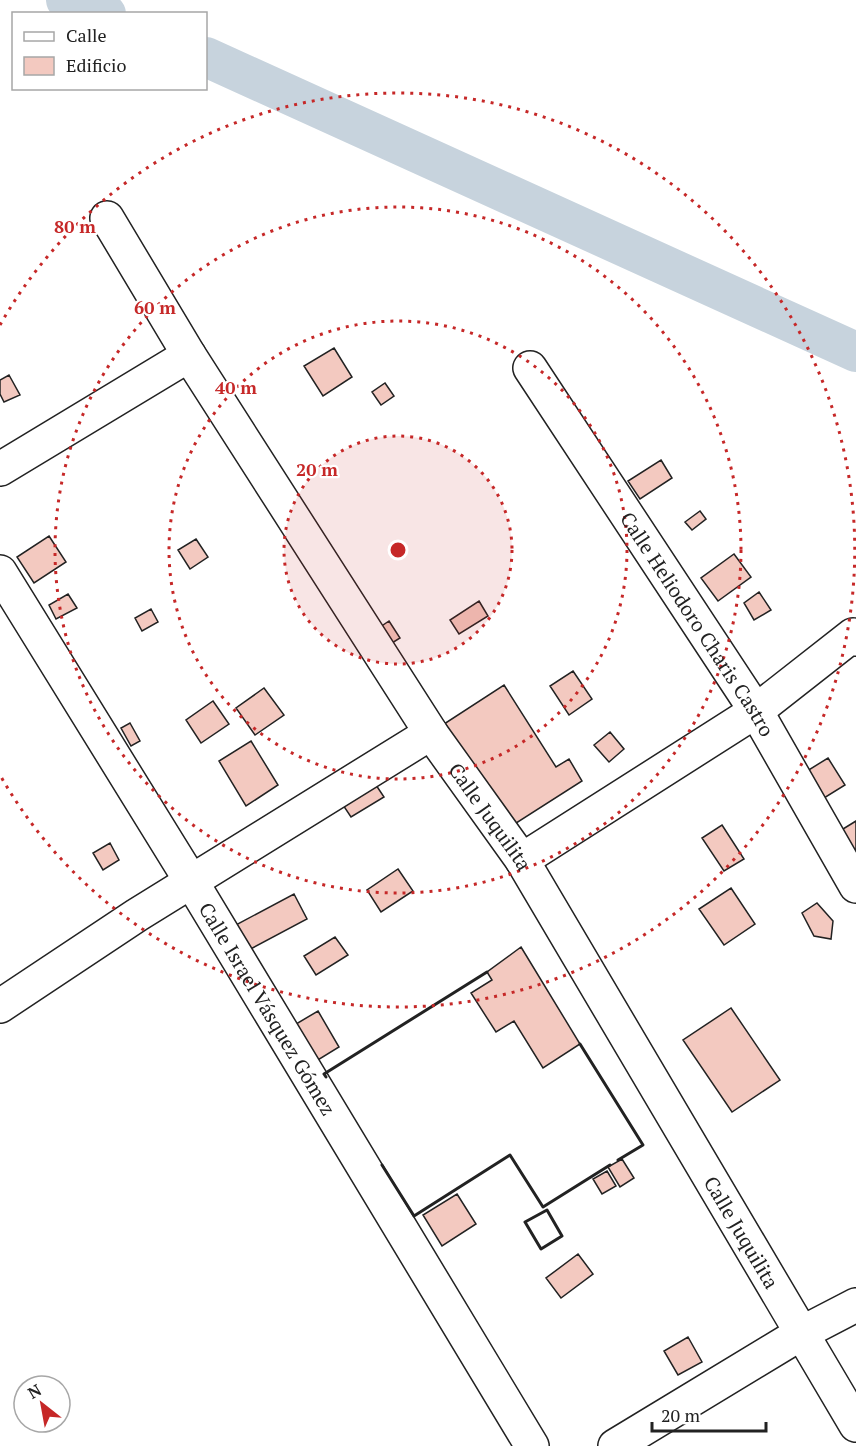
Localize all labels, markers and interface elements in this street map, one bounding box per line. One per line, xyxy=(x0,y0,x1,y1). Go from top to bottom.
legend xyxy=(12,12,207,90)
text: Calle xyxy=(66,23,107,47)
text: Edificio xyxy=(66,53,126,77)
text: 80 m xyxy=(54,214,96,238)
text: 60 m xyxy=(134,295,176,319)
text: 40 m xyxy=(215,375,257,399)
text: 20 m xyxy=(296,457,338,481)
street label: Calle Heliodoro Charis Castro xyxy=(615,506,781,741)
centre of rings xyxy=(388,540,408,560)
street label: Calle Juquilita xyxy=(443,757,538,875)
street label: Calle Israel Vásquez Gómez xyxy=(193,897,343,1120)
street label: Calle Juquilita xyxy=(698,1171,786,1293)
north arrow xyxy=(12,1374,72,1434)
text: N xyxy=(23,1379,45,1404)
scale bar xyxy=(652,1395,766,1433)
text: 20 m xyxy=(661,1403,701,1427)

